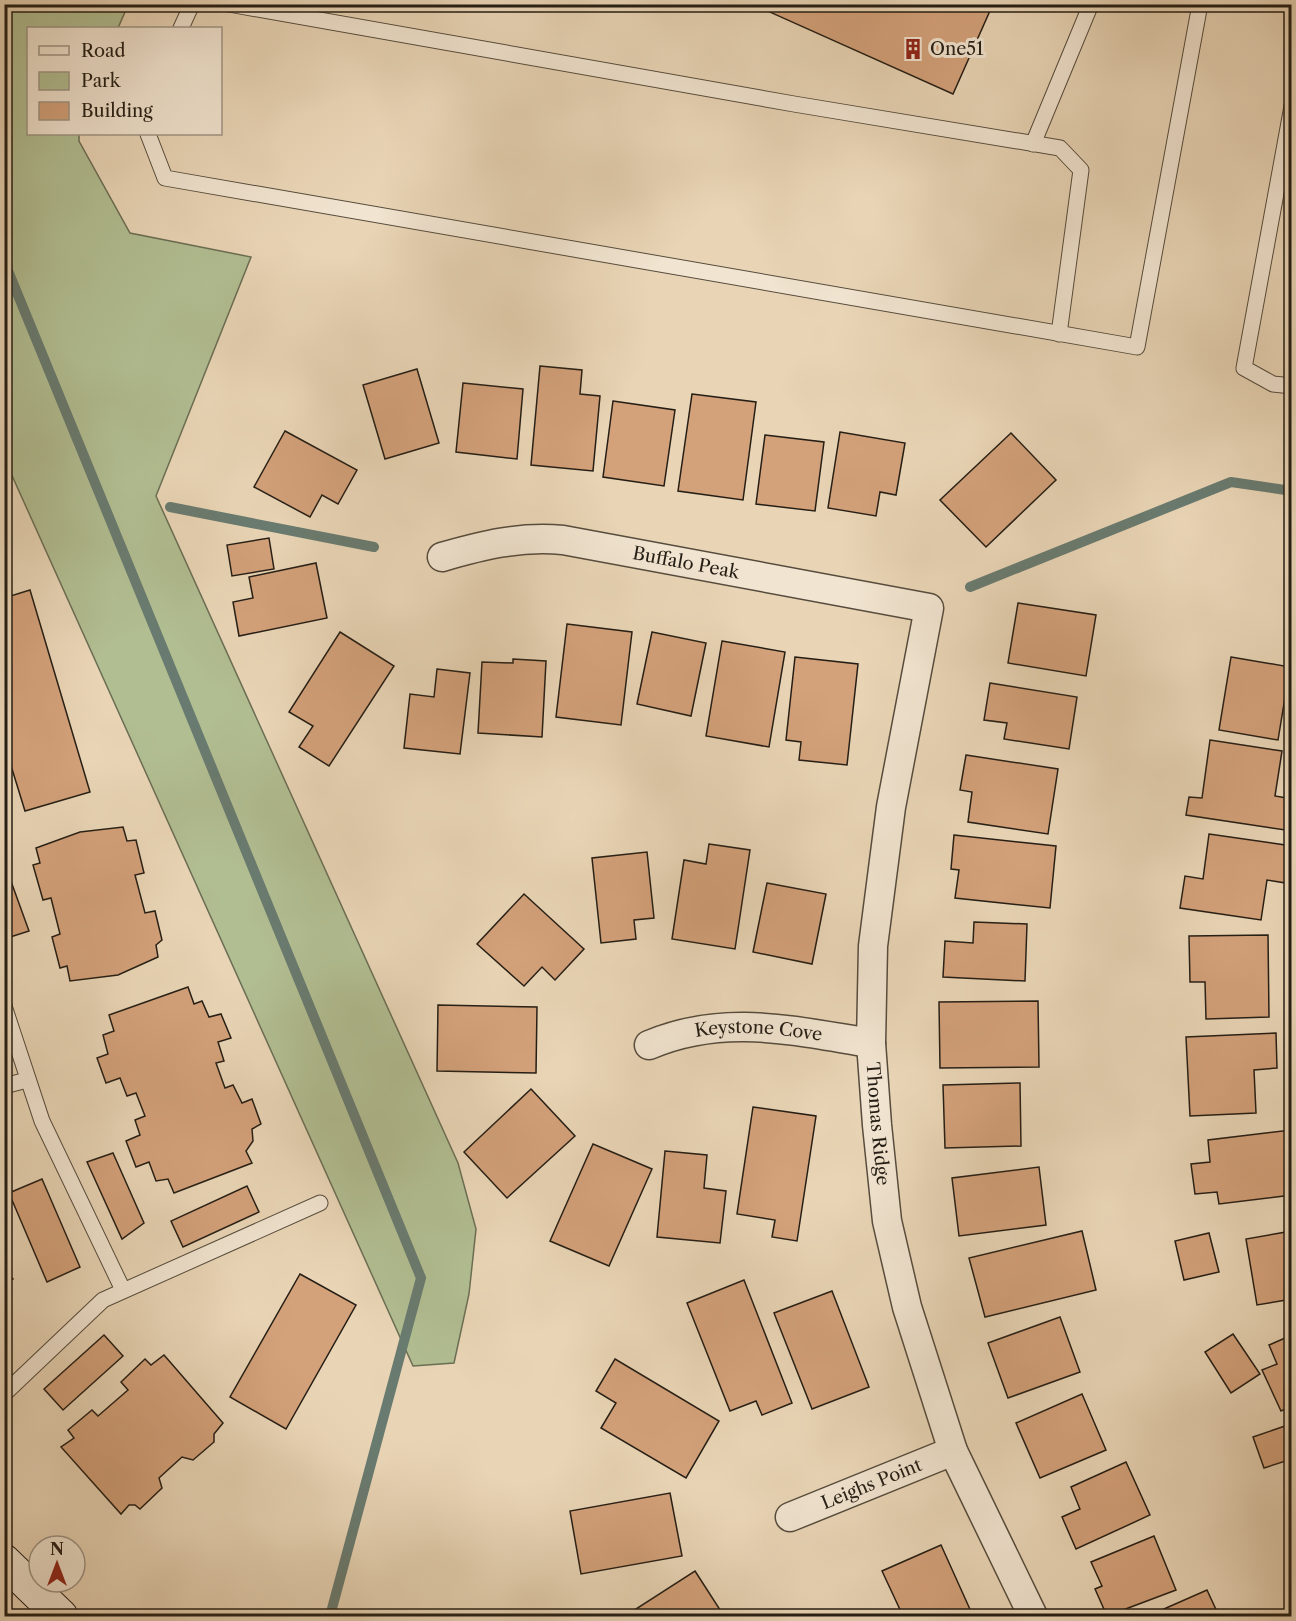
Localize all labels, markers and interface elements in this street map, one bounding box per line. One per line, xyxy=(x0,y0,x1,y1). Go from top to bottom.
legend xyxy=(27,27,222,135)
building icon: One51 xyxy=(901,37,925,61)
place label: One51 xyxy=(930,38,984,60)
text: Road xyxy=(81,40,126,62)
text: Park xyxy=(81,70,122,92)
text: Building xyxy=(81,100,153,122)
street label: Buffalo Peak xyxy=(631,542,743,584)
street label: Keystone Cove xyxy=(693,1016,824,1046)
street label: Thomas Ridge xyxy=(861,1061,894,1187)
street label: Leighs Point xyxy=(818,1454,926,1514)
north arrow xyxy=(27,1534,87,1594)
text: N xyxy=(50,1539,64,1559)

